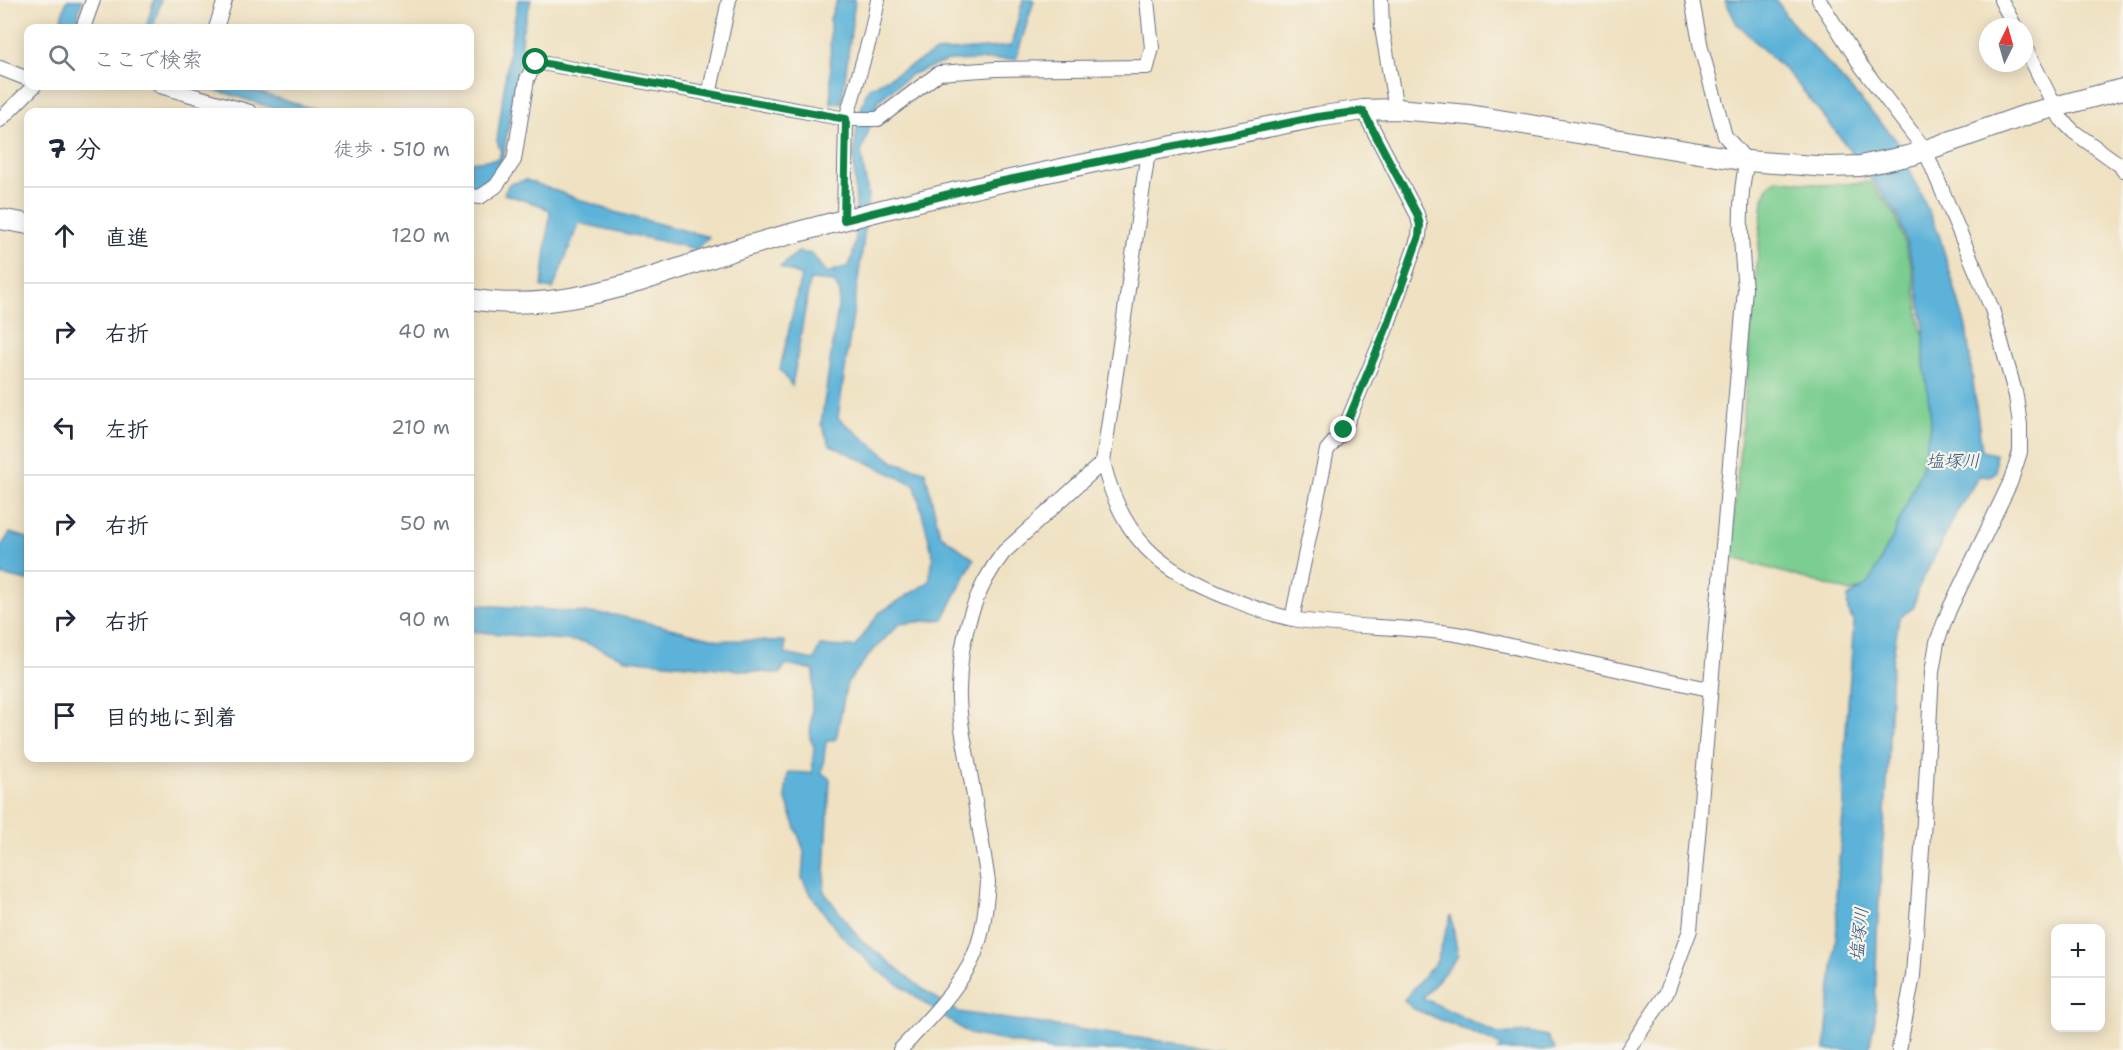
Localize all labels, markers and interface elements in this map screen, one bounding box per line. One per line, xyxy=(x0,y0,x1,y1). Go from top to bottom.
north arrow xyxy=(1979,18,2033,72)
search box xyxy=(24,24,474,90)
icon: search xyxy=(45,41,78,74)
text: ここで検索 xyxy=(93,45,203,74)
route start xyxy=(522,48,548,74)
text: 7 分 xyxy=(48,131,101,166)
text: 徒歩 · 510 m xyxy=(333,136,450,162)
icon: ahead xyxy=(48,219,81,252)
text: 120 m xyxy=(391,222,450,248)
text: 直進 xyxy=(105,223,149,252)
icon: right xyxy=(48,315,81,348)
text: 40 m xyxy=(398,318,450,344)
text: 右折 xyxy=(105,319,149,348)
icon: left xyxy=(48,411,81,444)
text: 210 m xyxy=(391,414,450,440)
text: 左折 xyxy=(105,415,149,444)
route end xyxy=(1330,416,1356,442)
water label: 塩塚川 xyxy=(1926,449,1980,473)
icon: right xyxy=(48,507,81,540)
text: 50 m xyxy=(400,510,450,536)
text: 右折 xyxy=(105,511,149,540)
icon: right xyxy=(48,603,81,636)
text: 90 m xyxy=(398,606,450,632)
text: 右折 xyxy=(105,607,149,636)
icon: arrive xyxy=(48,699,81,732)
text: 目的地に到着 xyxy=(105,703,237,732)
water label: 塩塚川 xyxy=(1844,906,1874,962)
map controls xyxy=(2051,924,2105,1032)
button: + xyxy=(2051,924,2105,978)
button: − xyxy=(2051,978,2105,1032)

